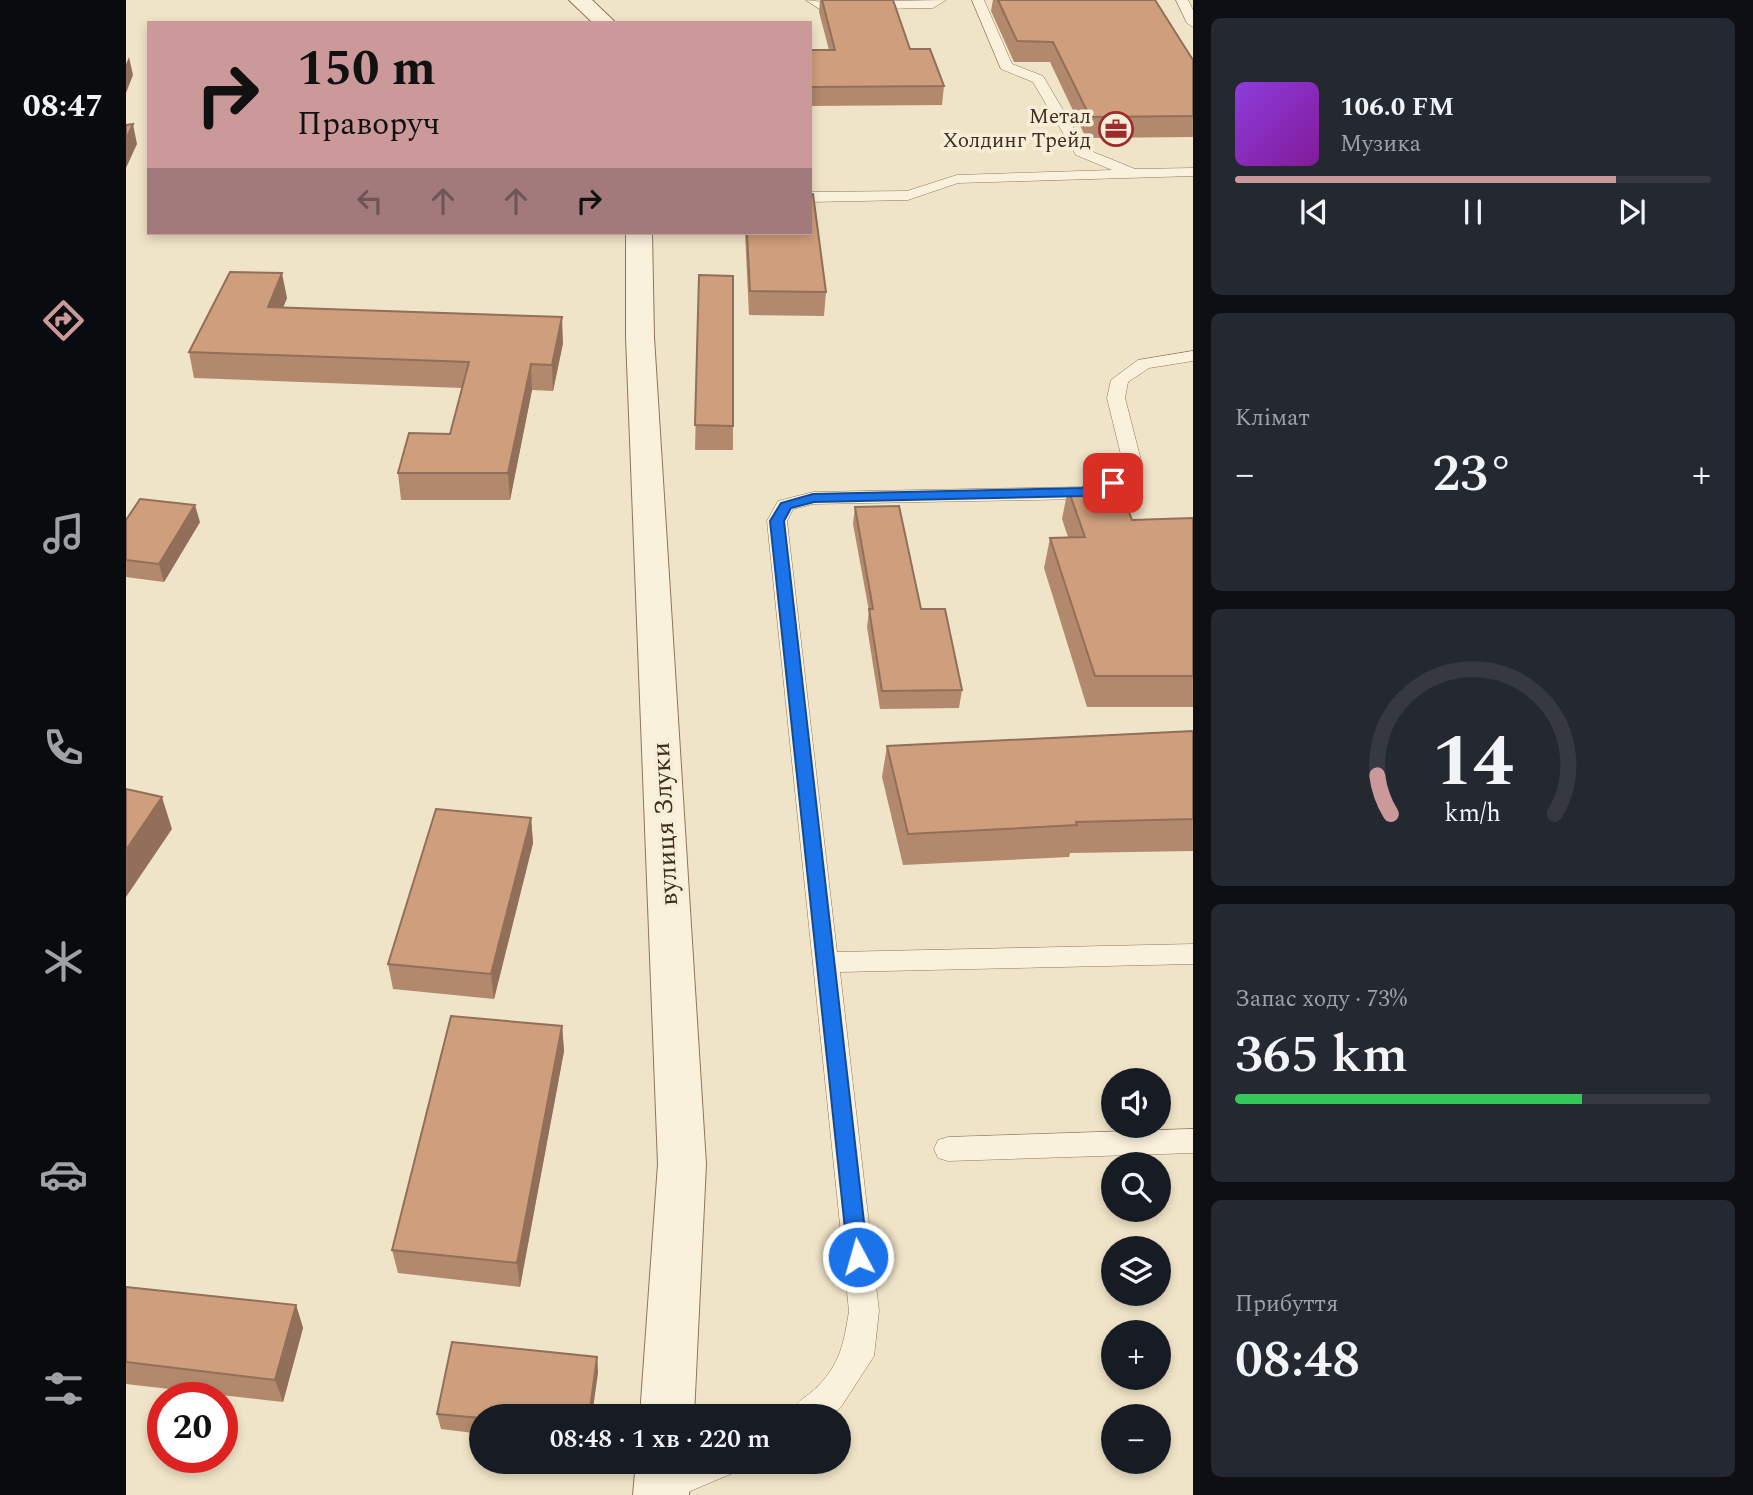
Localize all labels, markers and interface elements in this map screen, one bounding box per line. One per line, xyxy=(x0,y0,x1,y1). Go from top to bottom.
text: 150 m xyxy=(297,32,436,107)
icon: right xyxy=(182,49,273,140)
text: 08:47 xyxy=(23,82,103,131)
text: 106.0 FM xyxy=(1340,87,1454,127)
text: Праворуч xyxy=(297,100,440,149)
place label: Метал Холдинг Трейд xyxy=(943,101,1091,157)
office icon: Метал Холдинг Трейд xyxy=(1097,110,1135,148)
text: Музика xyxy=(1340,127,1421,162)
icon: left xyxy=(351,182,389,220)
icon: ahead xyxy=(424,182,462,220)
icon: ahead xyxy=(497,182,535,220)
icon: right xyxy=(570,182,608,220)
icon: previous xyxy=(1295,193,1333,231)
icon: pause xyxy=(1454,193,1492,231)
icon: next xyxy=(1613,193,1651,231)
icon: directions xyxy=(39,296,88,345)
text: Клімат xyxy=(1235,401,1310,436)
text: 23° xyxy=(1432,435,1514,514)
text: − xyxy=(1235,446,1254,504)
text: + xyxy=(1692,446,1711,504)
pin xyxy=(1083,453,1143,513)
icon: arrive xyxy=(1094,464,1132,502)
icon: music xyxy=(39,509,88,558)
text: 14 xyxy=(1432,707,1514,818)
icon: phone xyxy=(39,723,88,772)
street label: вулиця Злуки xyxy=(641,741,689,907)
text: km/h xyxy=(1445,794,1501,832)
icon: climate xyxy=(39,937,88,986)
text: Запас ходу · 73% xyxy=(1235,982,1407,1017)
text: 365 km xyxy=(1235,1016,1408,1095)
map controls xyxy=(1101,1068,1171,1474)
button: sound xyxy=(1101,1068,1171,1138)
icon: car xyxy=(39,1150,88,1199)
button: search xyxy=(1101,1152,1171,1222)
position arrow xyxy=(821,1220,895,1294)
button: layers xyxy=(1101,1236,1171,1306)
text: Прибуття xyxy=(1235,1287,1338,1322)
button: + xyxy=(1101,1320,1171,1390)
text: 08:48 xyxy=(1235,1321,1360,1400)
icon: filters xyxy=(39,1364,88,1413)
speed limit sign: 20 xyxy=(147,1382,238,1473)
button: − xyxy=(1101,1404,1171,1474)
text: 08:48 · 1 хв · 220 m xyxy=(550,1419,770,1459)

